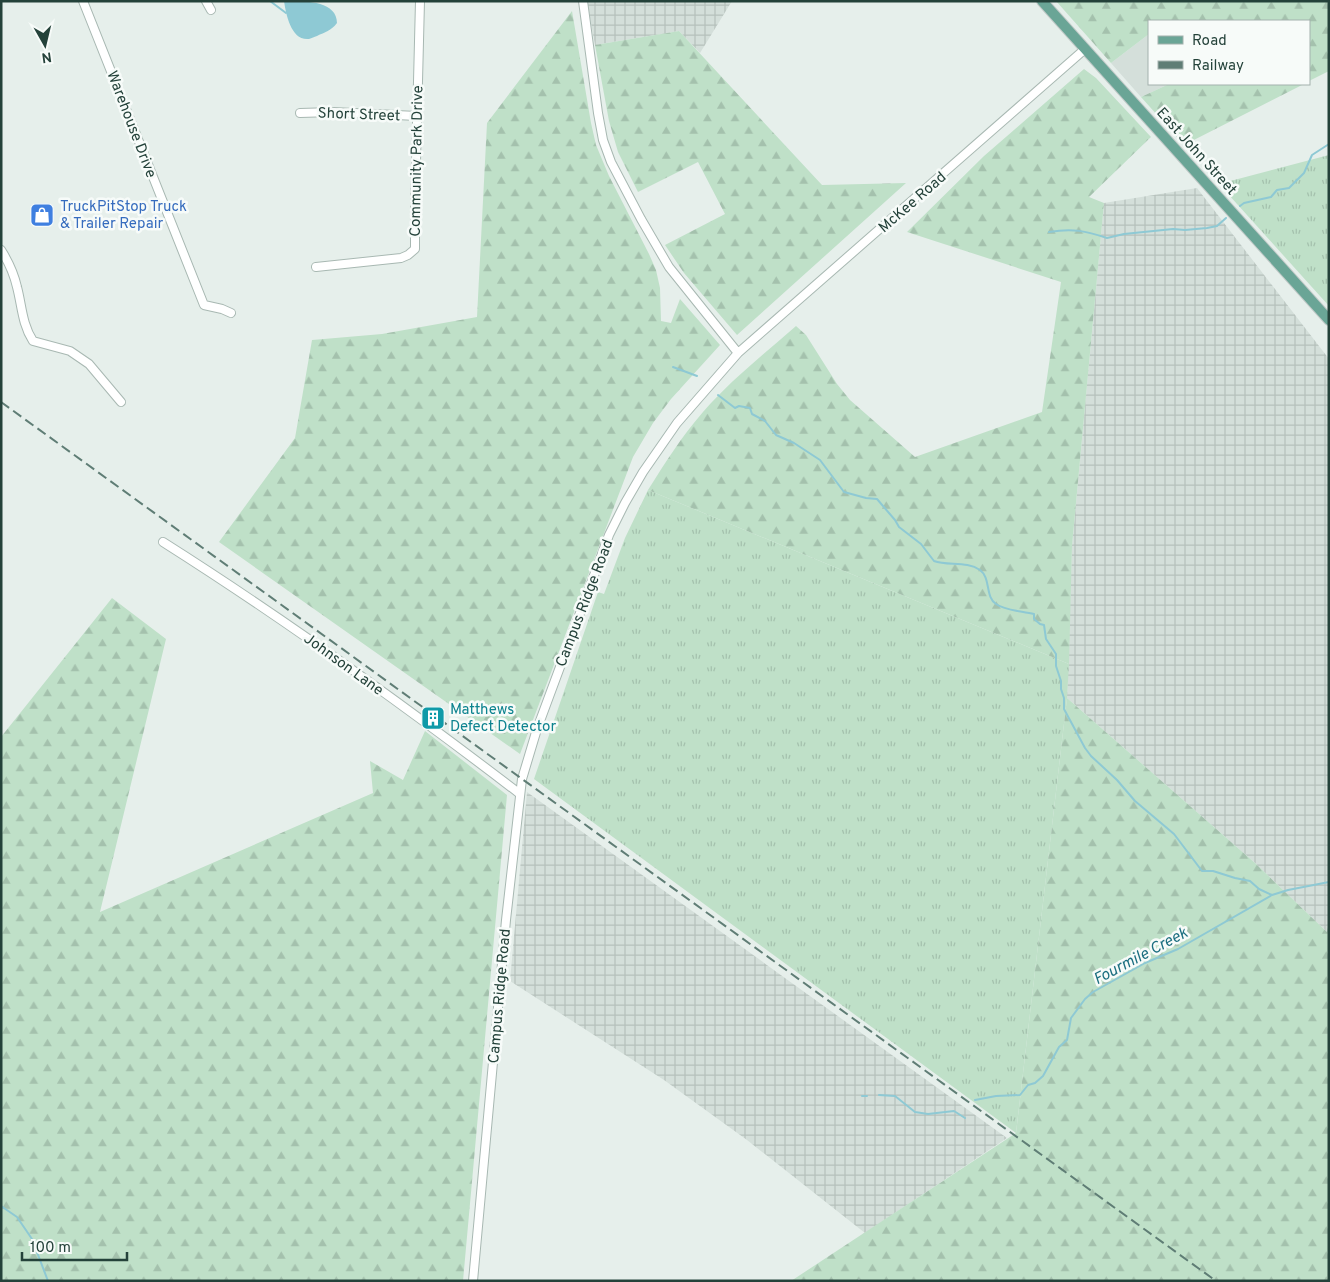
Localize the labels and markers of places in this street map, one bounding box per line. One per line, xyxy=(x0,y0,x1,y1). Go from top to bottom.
place label: TruckPitStop Truck & Trailer Repair xyxy=(60,198,187,234)
shop icon: TruckPitStop Truck & Trailer Repair xyxy=(29,202,55,228)
place label: Matthews Defect Detector xyxy=(450,701,556,737)
building icon: Matthews Defect Detector xyxy=(420,705,446,731)

